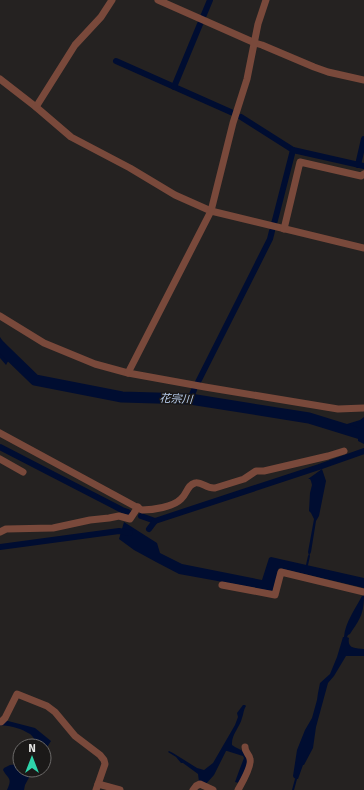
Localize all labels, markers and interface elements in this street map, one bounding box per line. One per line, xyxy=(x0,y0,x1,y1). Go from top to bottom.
water label: 花宗川 xyxy=(159,392,194,406)
north arrow xyxy=(12,738,52,778)
text: N xyxy=(28,742,36,755)

